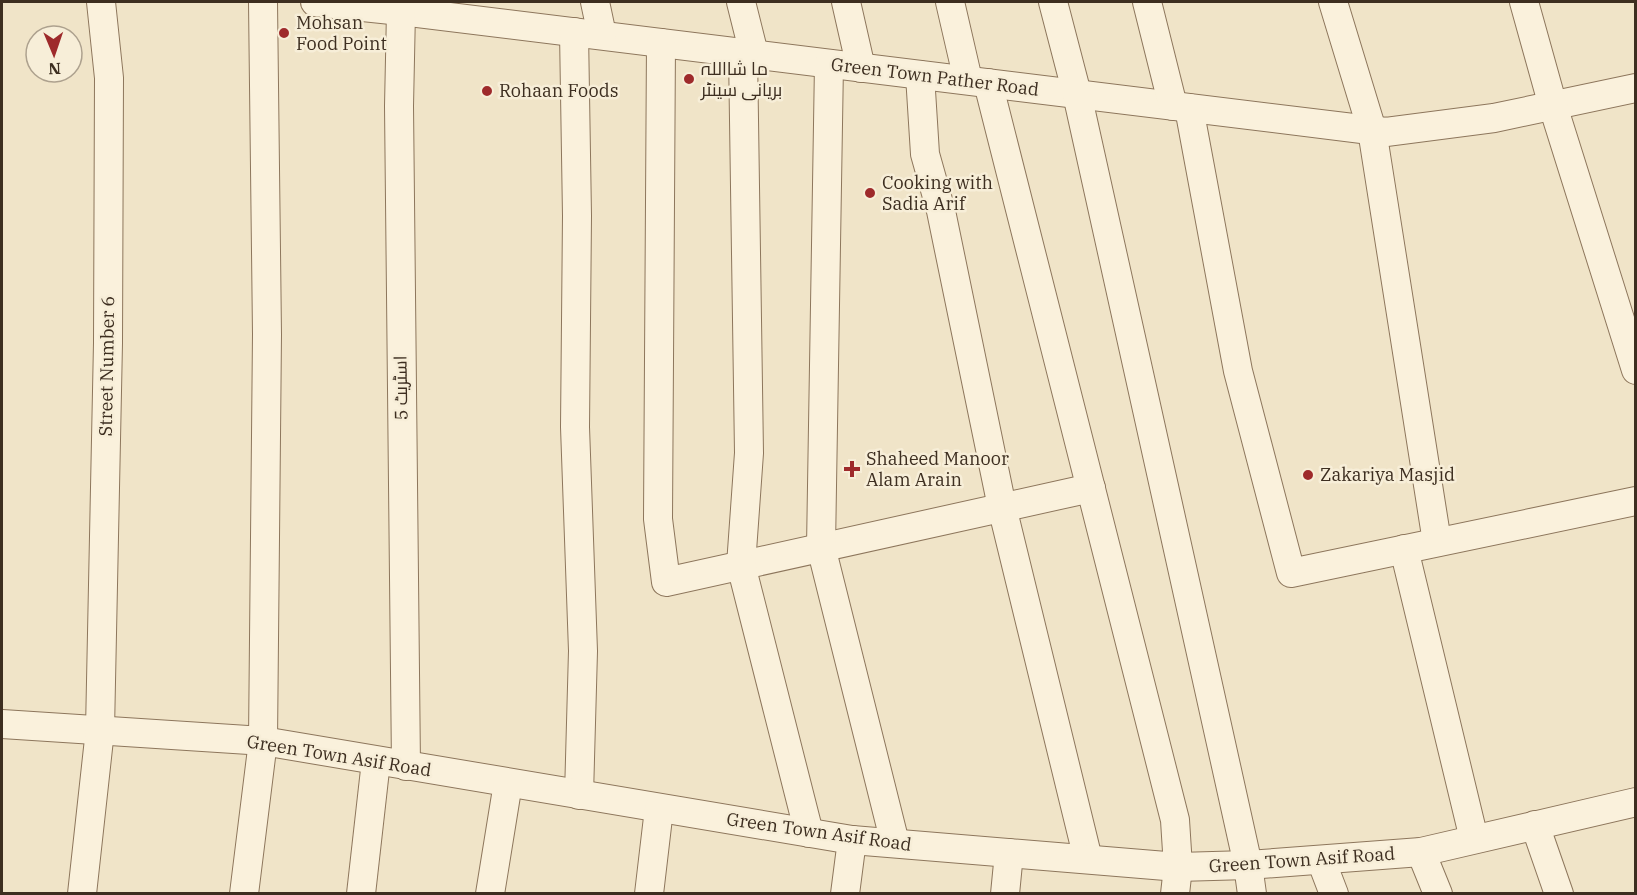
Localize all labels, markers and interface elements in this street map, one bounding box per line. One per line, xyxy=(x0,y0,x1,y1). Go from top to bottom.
place label: Mohsan Food Point xyxy=(296,11,387,55)
north arrow xyxy=(24,24,84,84)
marker: Mohsan Food Point xyxy=(277,26,291,40)
street label: Green Town Pather Road xyxy=(830,52,1040,101)
place label: ما شااللہ بریانی سینٹر xyxy=(700,57,782,101)
text: N xyxy=(48,59,61,79)
marker: ما شااللہ بریانی سینٹر xyxy=(682,72,696,86)
place label: Rohaan Foods xyxy=(499,79,618,102)
marker: Rohaan Foods xyxy=(480,84,494,98)
place label: Cooking with Sadia Arif xyxy=(882,171,993,215)
marker: Cooking with Sadia Arif xyxy=(863,186,877,200)
street label: Street Number 6 xyxy=(94,296,119,436)
street label: اسٹریٹ 5 xyxy=(388,355,413,421)
place label: Shaheed Manoor Alam Arain xyxy=(866,447,1009,491)
marker: Shaheed Manoor Alam Arain xyxy=(843,460,861,478)
place label: Zakariya Masjid xyxy=(1320,463,1455,486)
marker: Zakariya Masjid xyxy=(1301,468,1315,482)
street label: Green Town Asif Road xyxy=(245,730,433,781)
street label: Green Town Asif Road xyxy=(725,807,913,856)
street label: Green Town Asif Road xyxy=(1208,842,1396,877)

